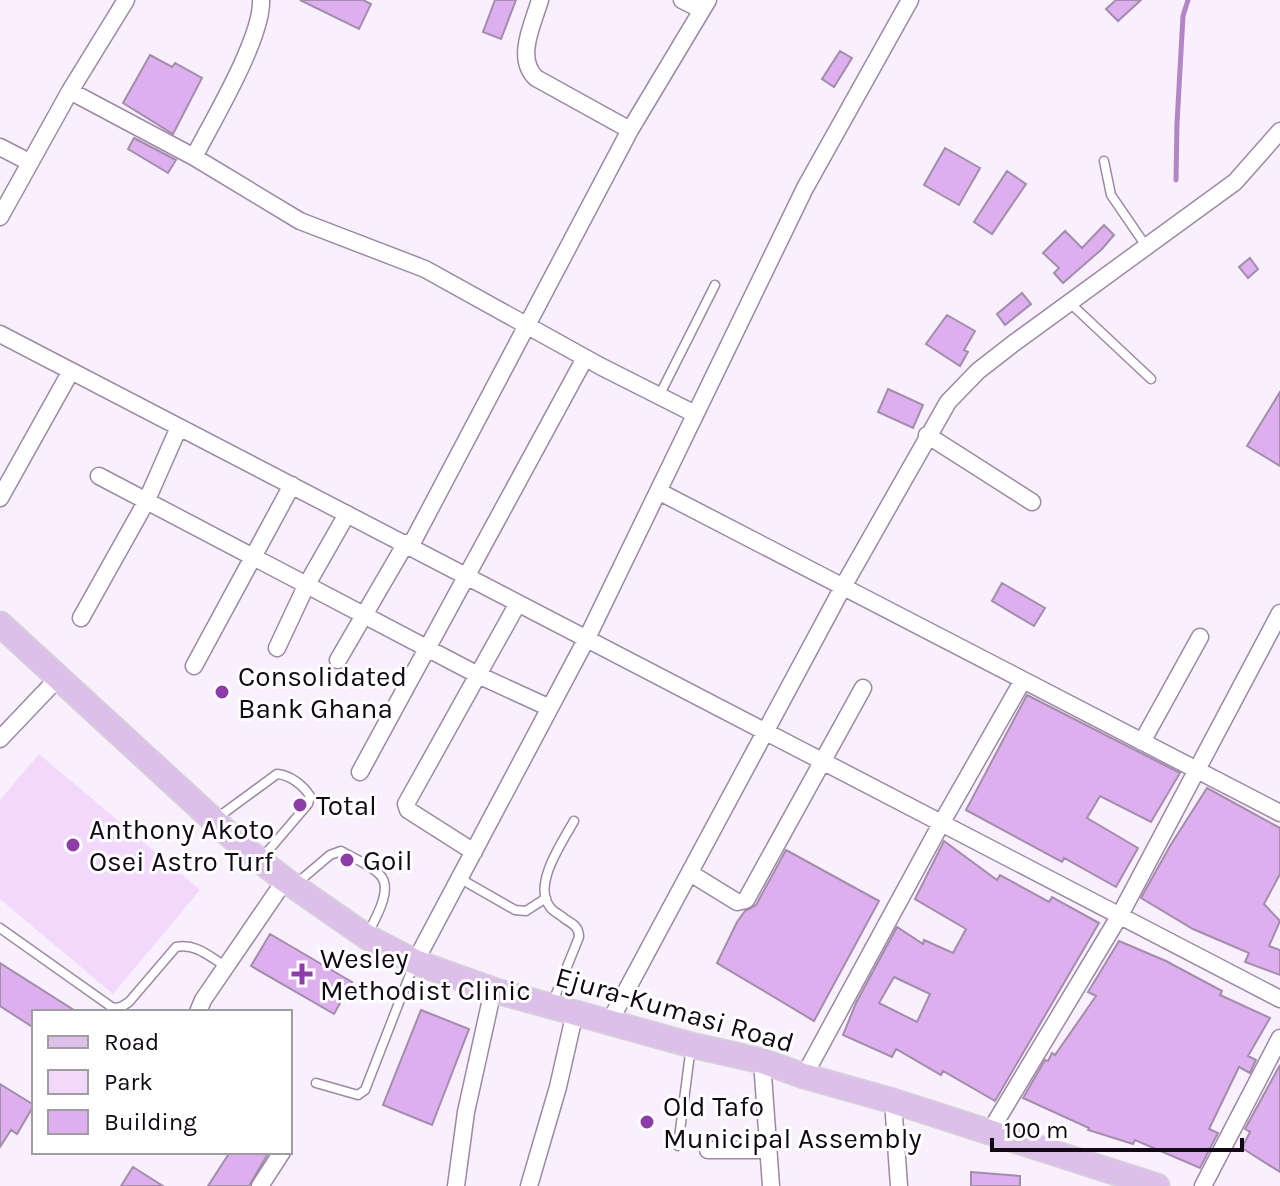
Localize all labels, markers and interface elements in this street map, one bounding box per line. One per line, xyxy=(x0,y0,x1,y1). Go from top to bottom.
place label: Consolidated Bank Ghana xyxy=(238,660,407,725)
marker: Consolidated Bank Ghana xyxy=(213,683,231,701)
place label: Total xyxy=(316,789,377,822)
marker: Total xyxy=(291,796,309,814)
place label: Anthony Akoto Osei Astro Turf xyxy=(89,813,274,878)
marker: Anthony Akoto Osei Astro Turf xyxy=(64,836,82,854)
place label: Goil xyxy=(363,844,413,877)
marker: Goil xyxy=(338,851,356,869)
place label: Wesley Methodist Clinic xyxy=(320,942,531,1007)
street label: Ejura-Kumasi Road xyxy=(552,960,798,1059)
marker: Wesley Methodist Clinic xyxy=(291,963,313,985)
legend xyxy=(32,1010,292,1154)
text: Road xyxy=(104,1028,159,1056)
text: Park xyxy=(104,1068,153,1096)
place label: Old Tafo Municipal Assembly xyxy=(663,1090,922,1155)
scale bar xyxy=(992,1102,1242,1152)
text: Building xyxy=(104,1108,197,1136)
marker: Old Tafo Municipal Assembly xyxy=(638,1113,656,1131)
text: 100 m xyxy=(1004,1116,1069,1144)

